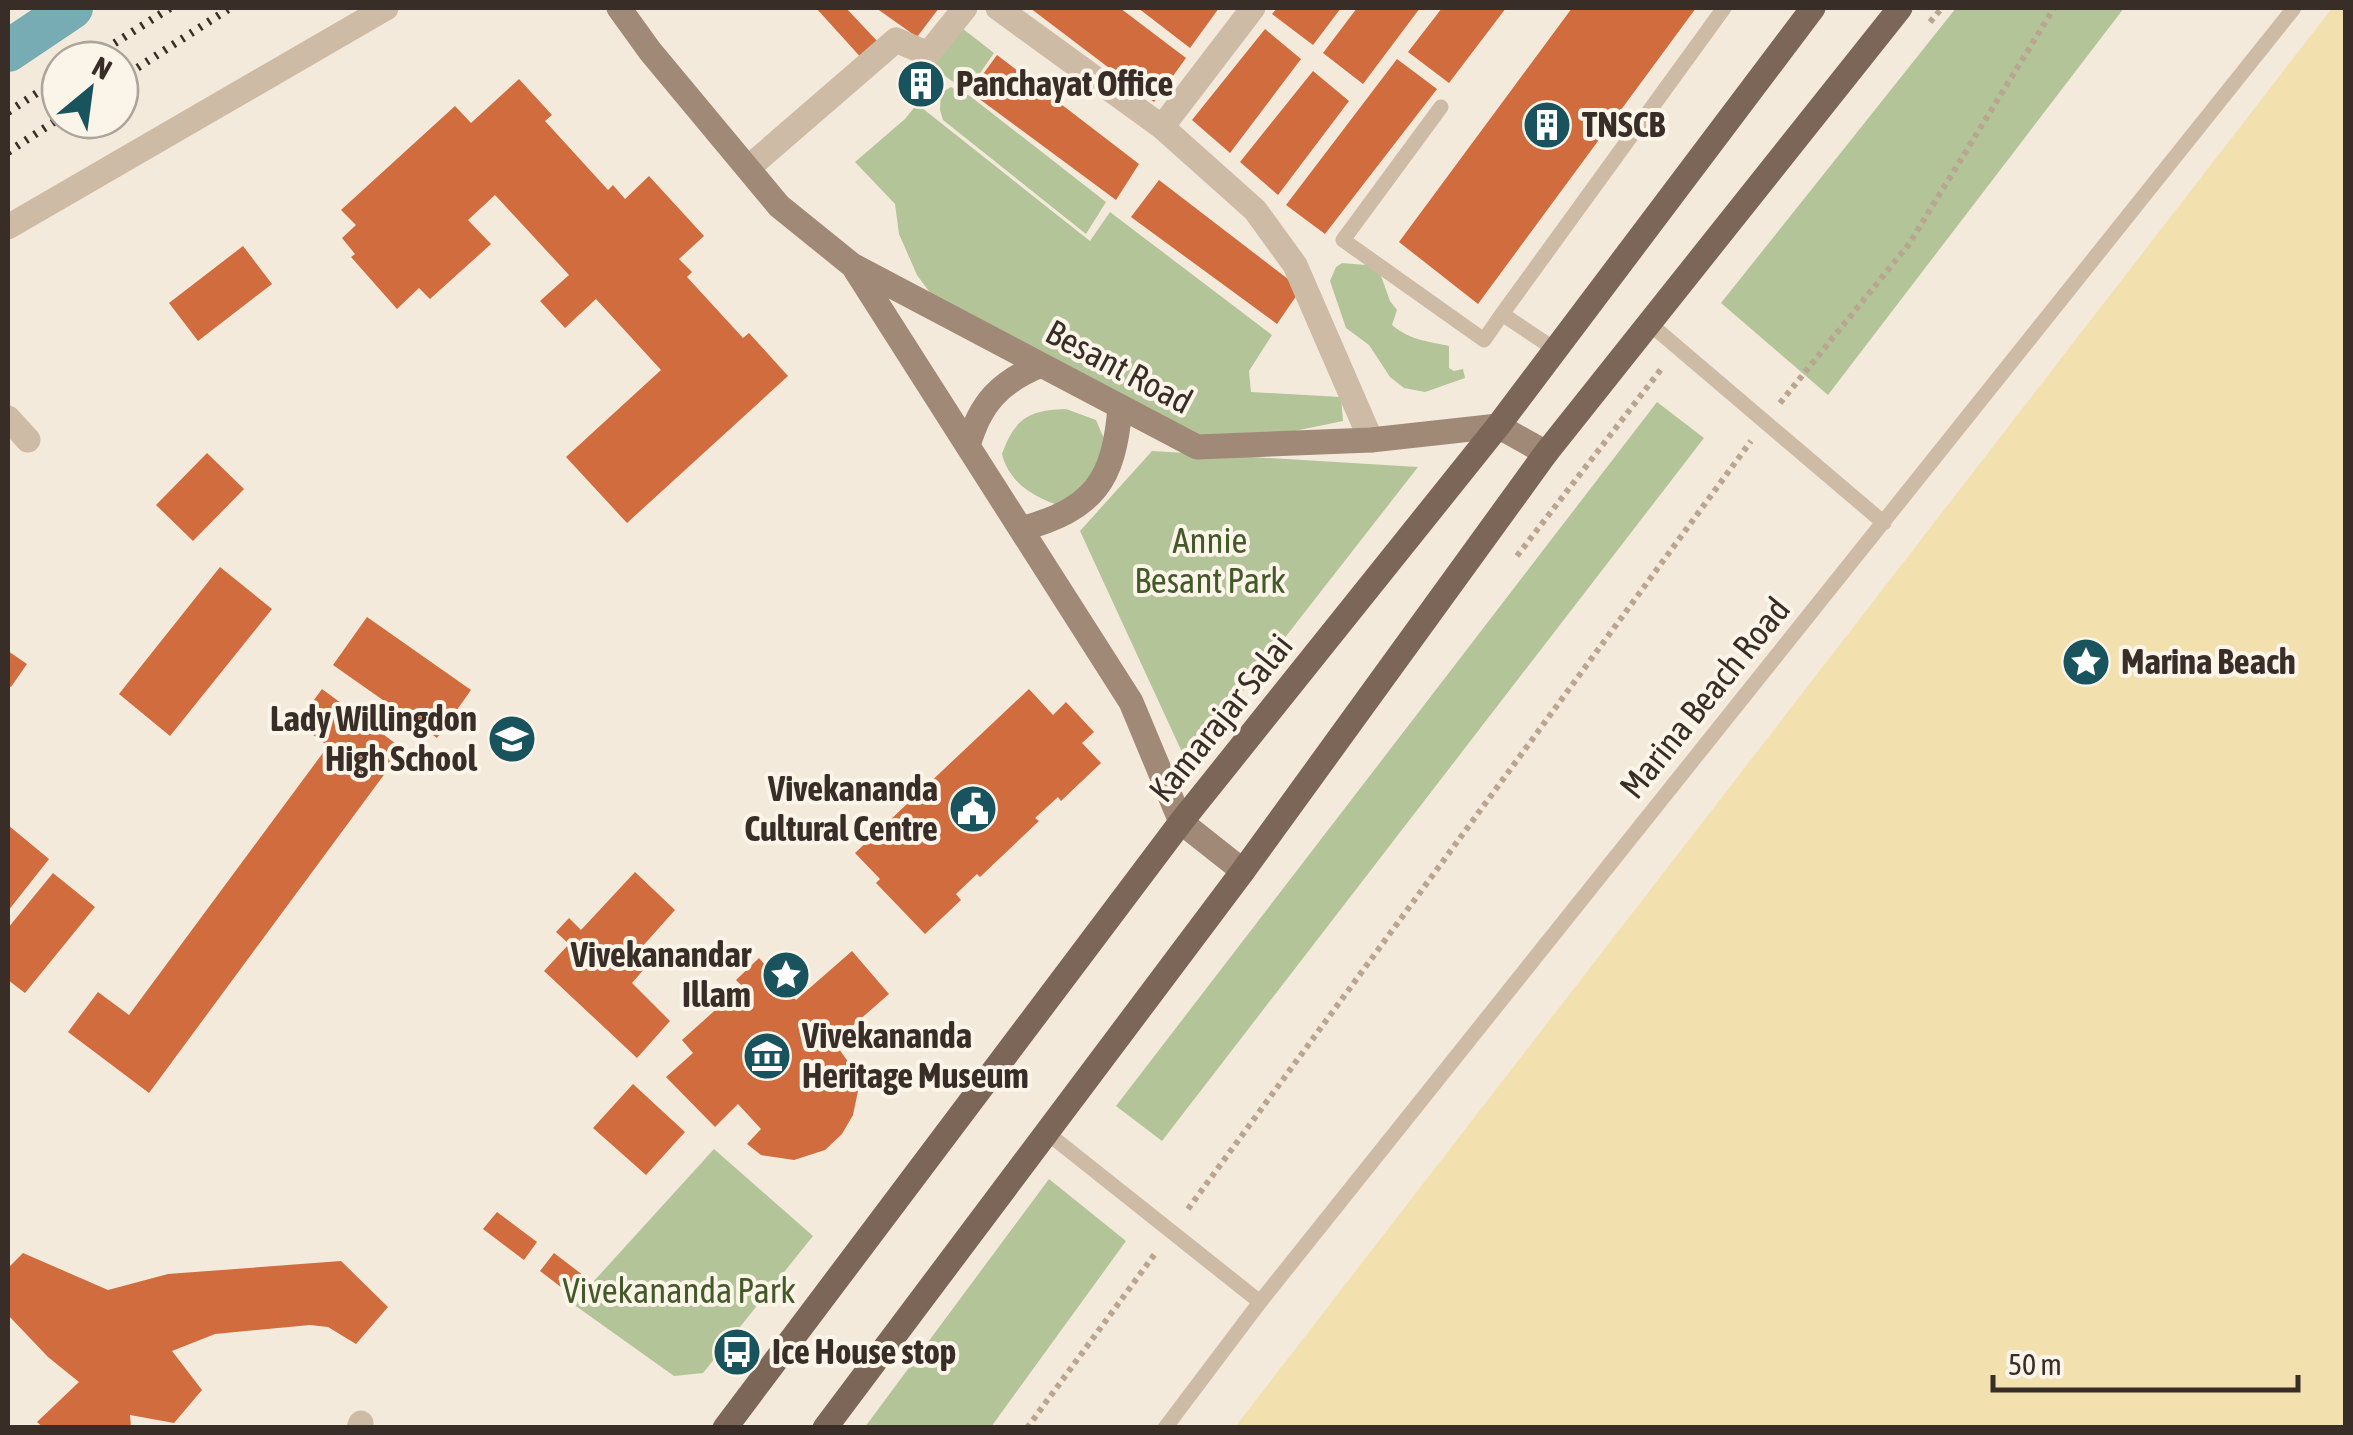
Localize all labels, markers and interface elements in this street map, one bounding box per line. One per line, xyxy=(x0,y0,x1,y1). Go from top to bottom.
north arrow xyxy=(40,40,140,140)
text: N xyxy=(87,50,117,86)
building icon: Panchayat Office xyxy=(895,58,947,110)
place label: Panchayat Office xyxy=(956,63,1173,103)
building icon: TNSCB xyxy=(1521,99,1573,151)
place label: TNSCB xyxy=(1582,104,1665,144)
street label: Besant Road xyxy=(1040,311,1199,421)
park label: Annie Besant Park xyxy=(1134,520,1286,600)
street label: Marina Beach Road xyxy=(1611,589,1797,806)
street label: Kamarajar Salai xyxy=(1140,625,1300,809)
place icon: Marina Beach xyxy=(2060,636,2112,688)
place label: Marina Beach xyxy=(2121,641,2296,681)
place label: Lady Willingdon High School xyxy=(270,698,478,778)
school or university icon: Lady Willingdon High School xyxy=(486,713,538,765)
place label: Vivekananda Cultural Centre xyxy=(744,768,938,848)
public building icon: Vivekananda Cultural Centre xyxy=(947,783,999,835)
place label: Vivekanandar Illam xyxy=(570,934,752,1014)
place icon: Vivekanandar Illam xyxy=(760,949,812,1001)
place label: Vivekananda Heritage Museum xyxy=(801,1015,1029,1095)
museum icon: Vivekananda Heritage Museum xyxy=(741,1030,793,1082)
park label: Vivekananda Park xyxy=(562,1270,796,1310)
bus stop icon: Ice House stop xyxy=(711,1326,763,1378)
scale bar xyxy=(1993,1330,2298,1392)
place label: Ice House stop xyxy=(772,1331,956,1371)
text: 50 m xyxy=(2008,1347,2062,1381)

